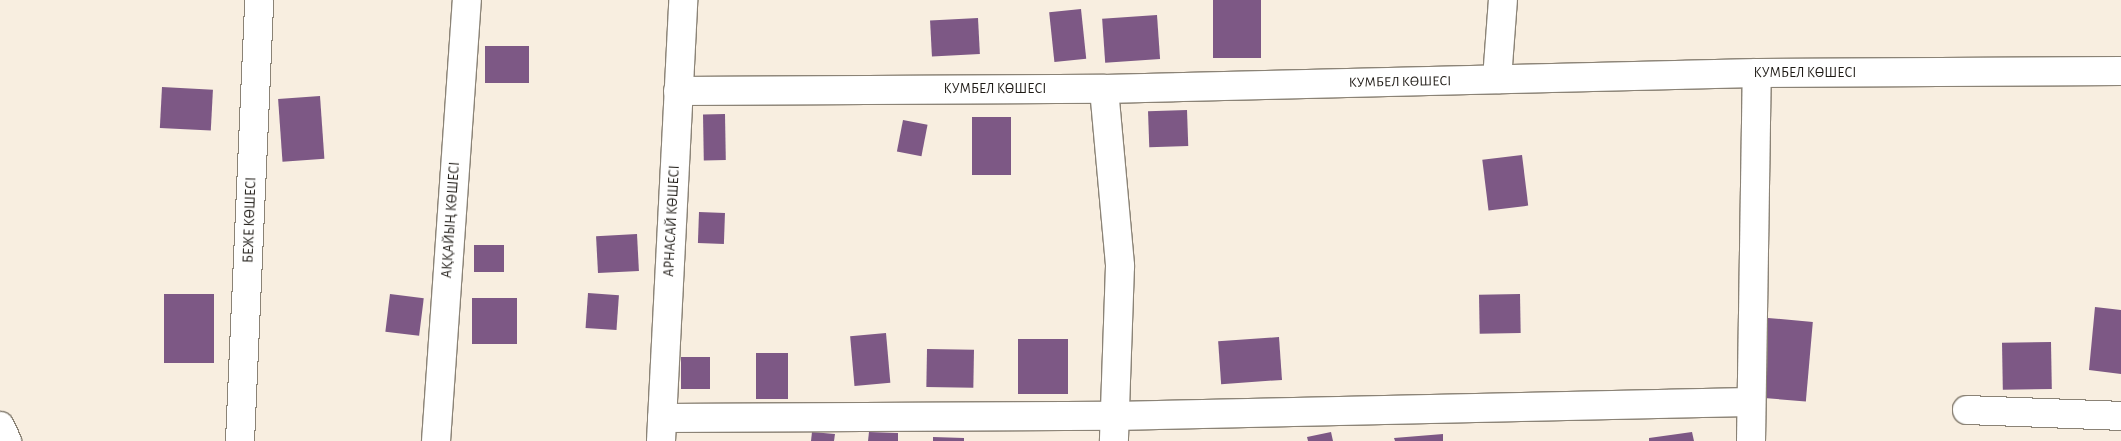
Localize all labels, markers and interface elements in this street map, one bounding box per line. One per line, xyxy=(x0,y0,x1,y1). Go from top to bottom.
street label: КУМБЕЛ KӨШЕСІ xyxy=(1754,65,1856,81)
street label: КУМБЕЛ KӨШЕСІ xyxy=(1348,73,1452,91)
street label: КУМБЕЛ KӨШЕСІ xyxy=(944,81,1046,97)
street label: АҚҚАЙЫҢ КӨШЕСІ xyxy=(439,161,463,279)
street label: АРНАСАЙ КӨШЕСІ xyxy=(661,165,683,277)
street label: БЕЖЕ КӨШЕСІ xyxy=(240,177,260,263)

